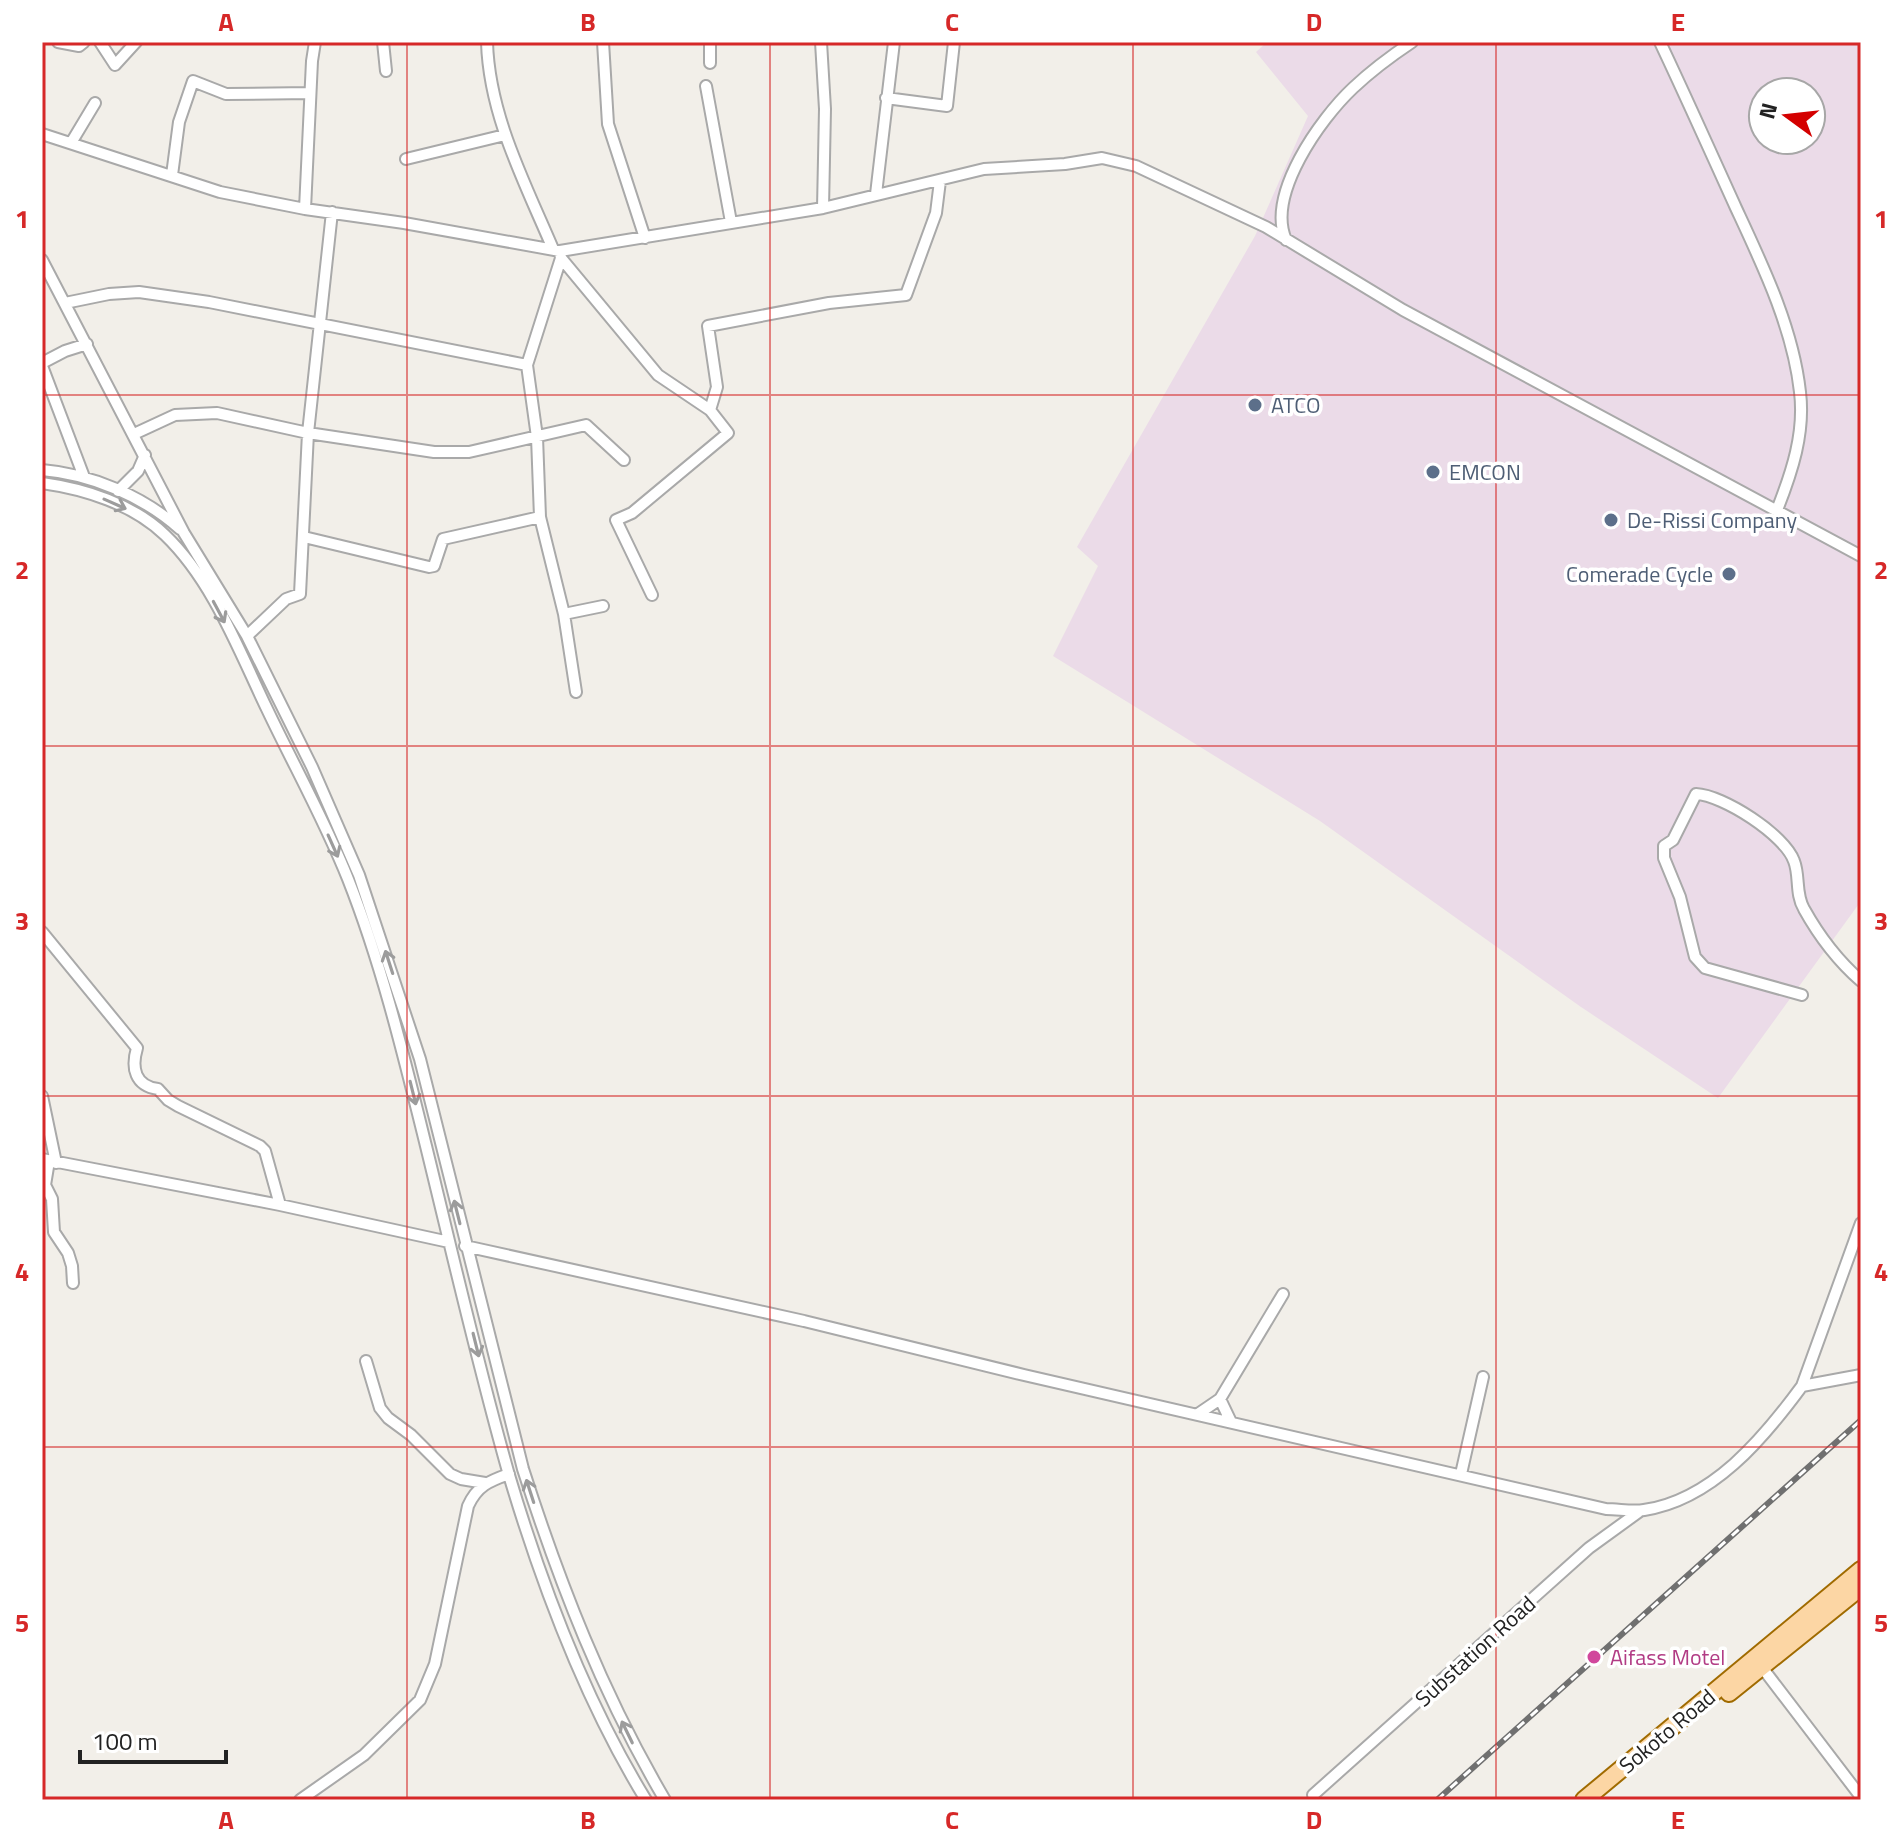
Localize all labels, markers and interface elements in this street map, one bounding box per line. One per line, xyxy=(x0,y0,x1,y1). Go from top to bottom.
text: A xyxy=(218,2,234,41)
text: B xyxy=(580,2,596,41)
text: C xyxy=(945,2,959,41)
text: D xyxy=(1306,2,1322,41)
text: E xyxy=(1671,2,1685,41)
north arrow xyxy=(1747,76,1827,156)
text: N xyxy=(1749,99,1786,123)
text: 1 xyxy=(15,199,29,238)
text: 1 xyxy=(1874,199,1888,238)
place label: ATCO xyxy=(1271,388,1321,422)
marker: ATCO xyxy=(1246,396,1264,414)
place label: EMCON xyxy=(1449,455,1521,489)
marker: EMCON xyxy=(1424,463,1442,481)
one-way arrow xyxy=(102,497,127,512)
place label: De-Rissi Company xyxy=(1627,503,1797,537)
marker: De-Rissi Company xyxy=(1602,511,1620,529)
text: 2 xyxy=(15,550,29,589)
text: 2 xyxy=(1874,550,1888,589)
place label: Comerade Cycle xyxy=(1566,557,1713,591)
marker: Comerade Cycle xyxy=(1720,565,1738,583)
one-way arrow xyxy=(212,600,227,624)
one-way arrow xyxy=(326,834,341,858)
text: 3 xyxy=(15,901,29,940)
text: 3 xyxy=(1874,901,1888,940)
one-way arrow xyxy=(380,949,395,974)
one-way arrow xyxy=(406,1080,421,1105)
one-way arrow xyxy=(449,1200,464,1226)
text: 4 xyxy=(15,1252,29,1291)
text: 4 xyxy=(1874,1252,1888,1291)
one-way arrow xyxy=(469,1332,484,1358)
one-way arrow xyxy=(522,1479,536,1504)
street label: Substation Road xyxy=(1407,1587,1543,1715)
text: 5 xyxy=(15,1603,29,1642)
text: 5 xyxy=(1874,1603,1888,1642)
place label: Aifass Motel xyxy=(1610,1640,1725,1674)
marker: Aifass Motel xyxy=(1585,1648,1603,1666)
street label: Sokoto Road xyxy=(1611,1680,1723,1782)
scale bar xyxy=(80,1714,226,1764)
one-way arrow xyxy=(619,1720,634,1744)
text: 100 m xyxy=(92,1723,158,1759)
text: A xyxy=(218,1800,234,1839)
text: B xyxy=(580,1800,596,1839)
text: C xyxy=(945,1800,959,1839)
text: D xyxy=(1306,1800,1322,1839)
text: E xyxy=(1671,1800,1685,1839)

